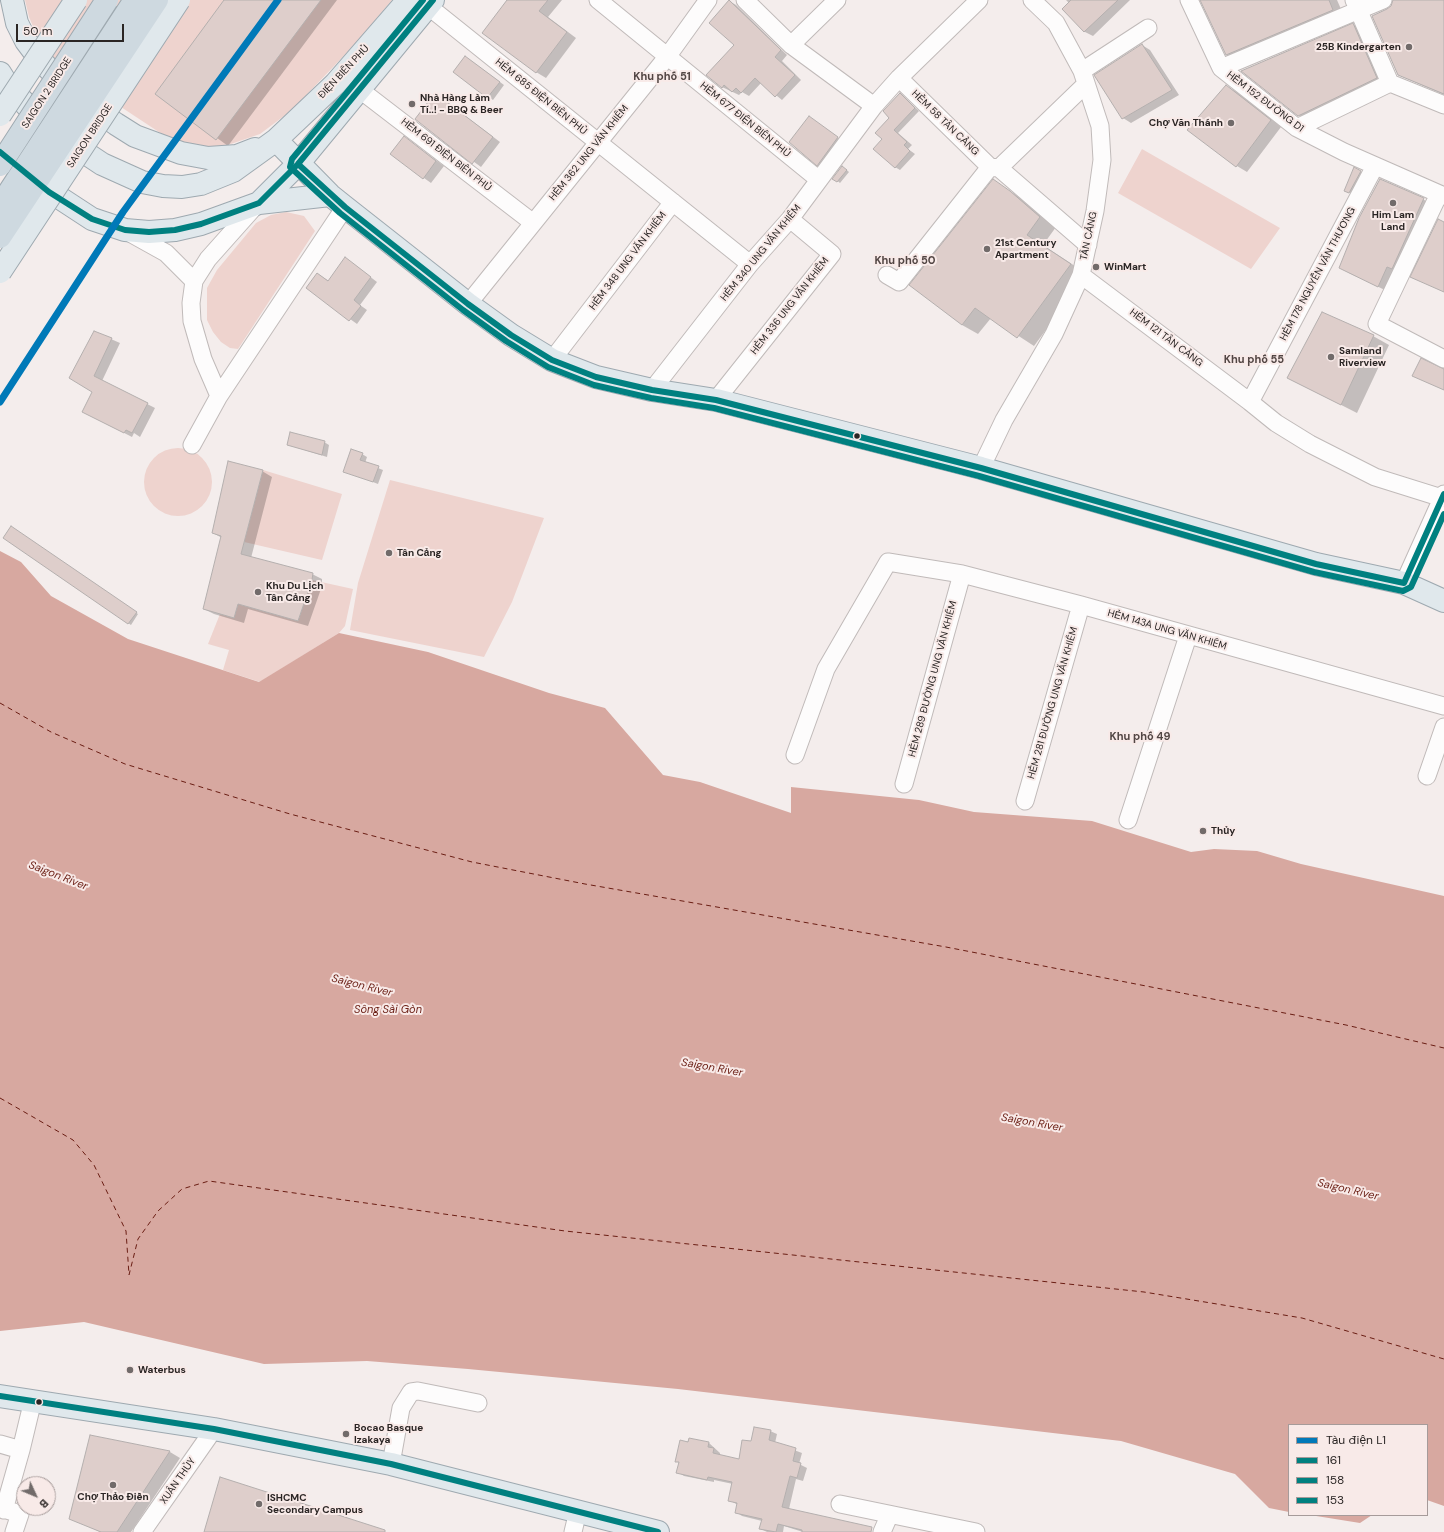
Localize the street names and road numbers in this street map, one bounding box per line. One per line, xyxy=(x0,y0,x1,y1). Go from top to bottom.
street label: ĐIỆN BIÊN PHỦ xyxy=(316,43,372,101)
street label: SAIGON 2 BRIDGE xyxy=(19,55,75,131)
street label: HẺM 685 ĐIỆN BIÊN PHỦ xyxy=(493,56,589,138)
street label: HẺM 152 ĐƯỜNG D1 xyxy=(1224,69,1306,135)
street label: HẺM 677 ĐIỆN BIÊN PHỦ xyxy=(697,80,793,160)
street label: HẺM 58 TÂN CẢNG xyxy=(909,88,981,158)
street label: SAIGON BRIDGE xyxy=(65,102,115,170)
street label: HẺM 362 UNG VĂN KHIÊM xyxy=(547,103,631,203)
street label: HẺM 691 ĐIỆN BIÊN PHỦ xyxy=(398,116,494,194)
street label: HẺM 340 UNG VĂN KHIÊM xyxy=(718,202,804,304)
street label: HẺM 178 NGUYỄN VĂN THƯƠNG xyxy=(1278,205,1358,343)
street label: HẺM 348 UNG VĂN KHIÊM xyxy=(587,209,669,313)
street label: TÂN CẢNG xyxy=(1078,211,1100,261)
street label: HẺM 336 UNG VĂN KHIÊM xyxy=(748,255,832,357)
street label: HẺM 121 TÂN CẢNG xyxy=(1127,307,1205,369)
street label: HẺM 289 ĐƯỜNG UNG VĂN KHIÊM xyxy=(906,600,960,758)
street label: HẺM 143A UNG VĂN KHIÊM xyxy=(1106,607,1228,653)
street label: HẺM 281 ĐƯỜNG UNG VĂN KHIÊM xyxy=(1025,625,1081,781)
street label: XUÂN THỦY xyxy=(158,1455,198,1507)

